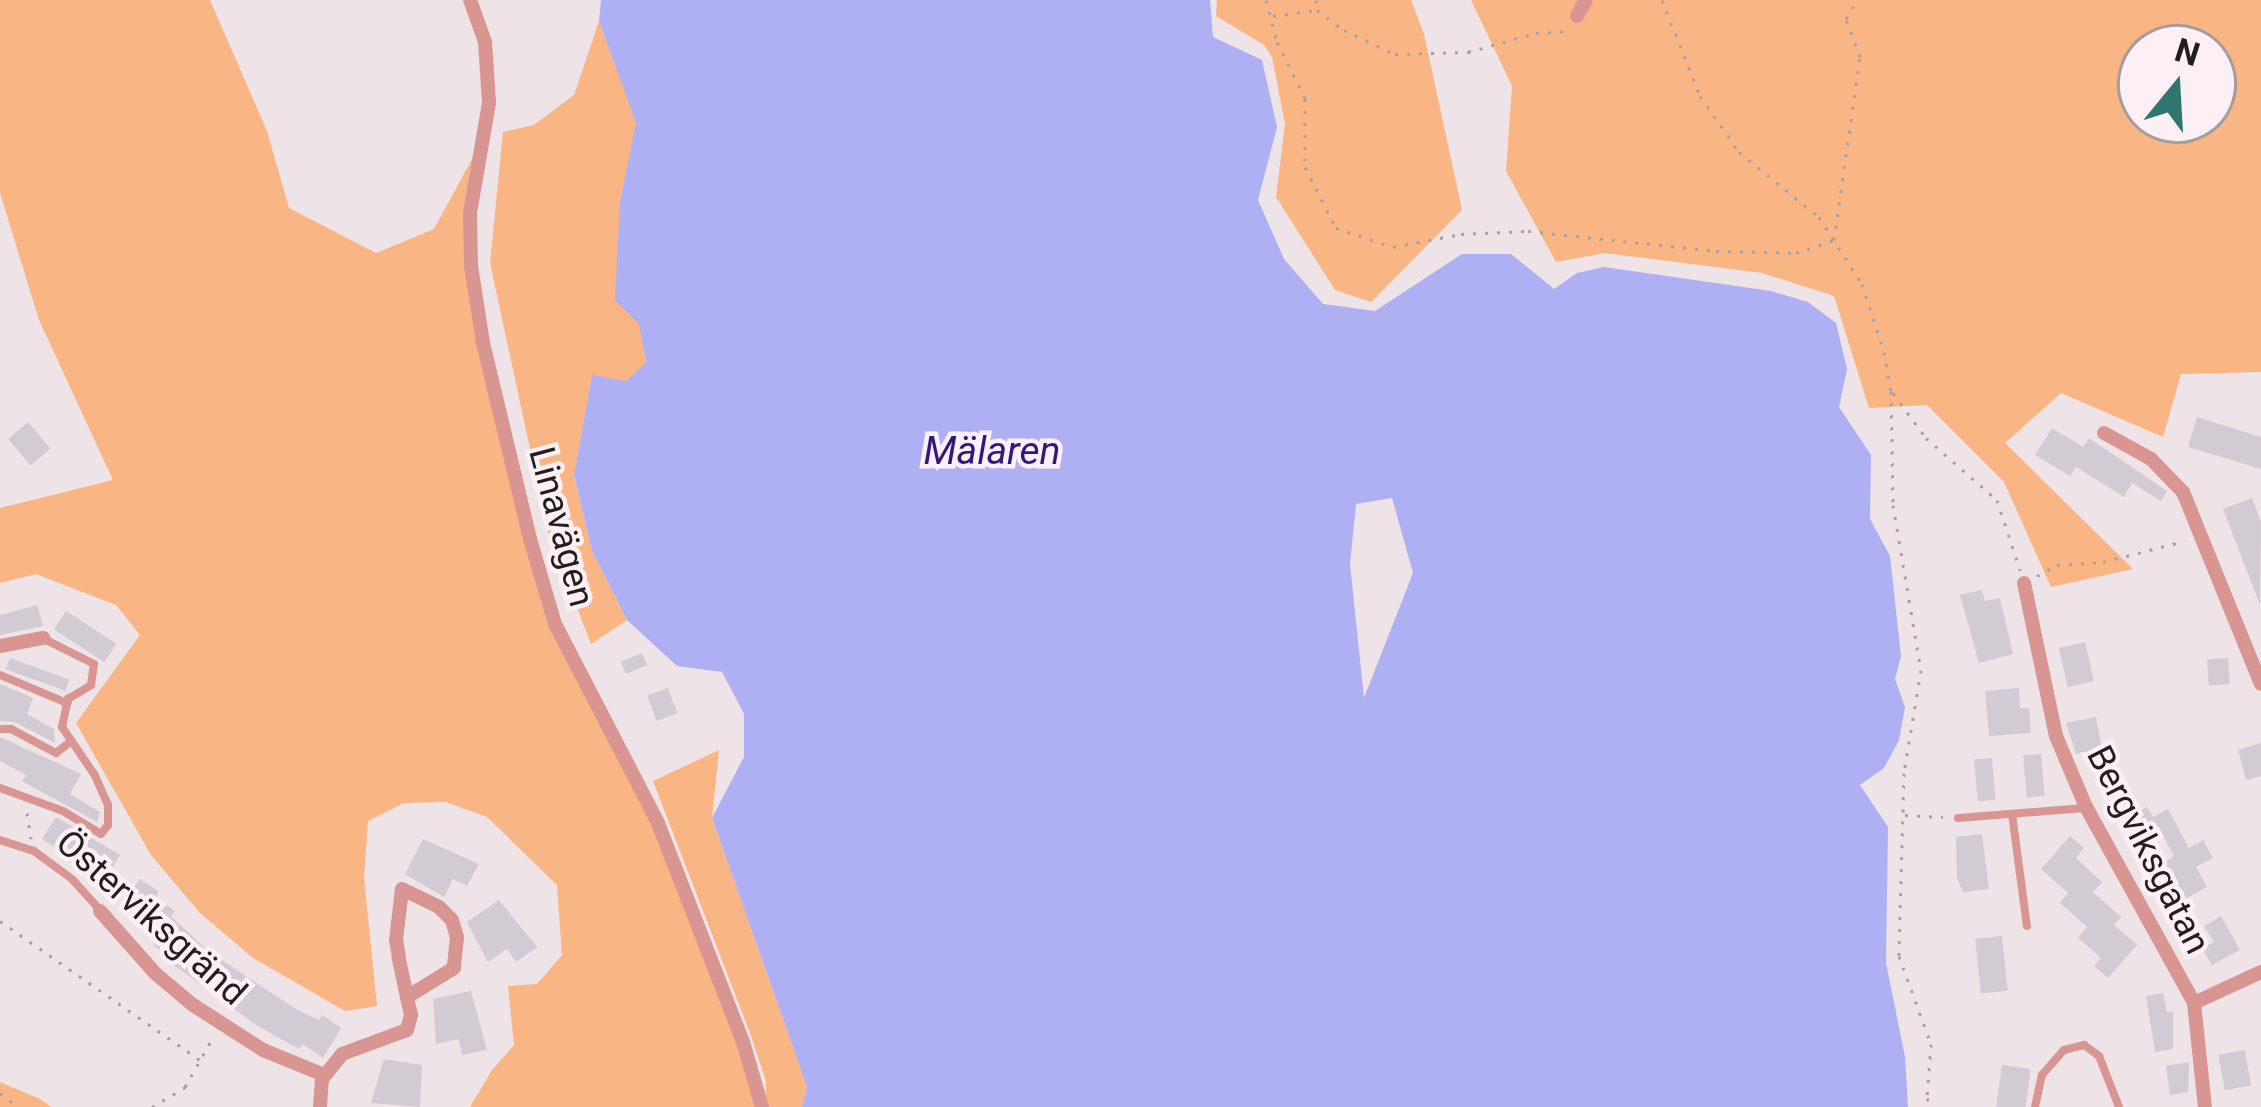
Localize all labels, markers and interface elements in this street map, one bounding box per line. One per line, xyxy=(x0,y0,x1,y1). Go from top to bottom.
north arrow xyxy=(2117,24,2237,144)
text: N xyxy=(2170,30,2204,74)
water label: Mälaren xyxy=(924,428,1060,474)
street label: Linavägen xyxy=(519,443,603,611)
street label: Bergviksgatan xyxy=(2077,739,2219,961)
street label: Österviksgränd xyxy=(47,821,255,1015)

